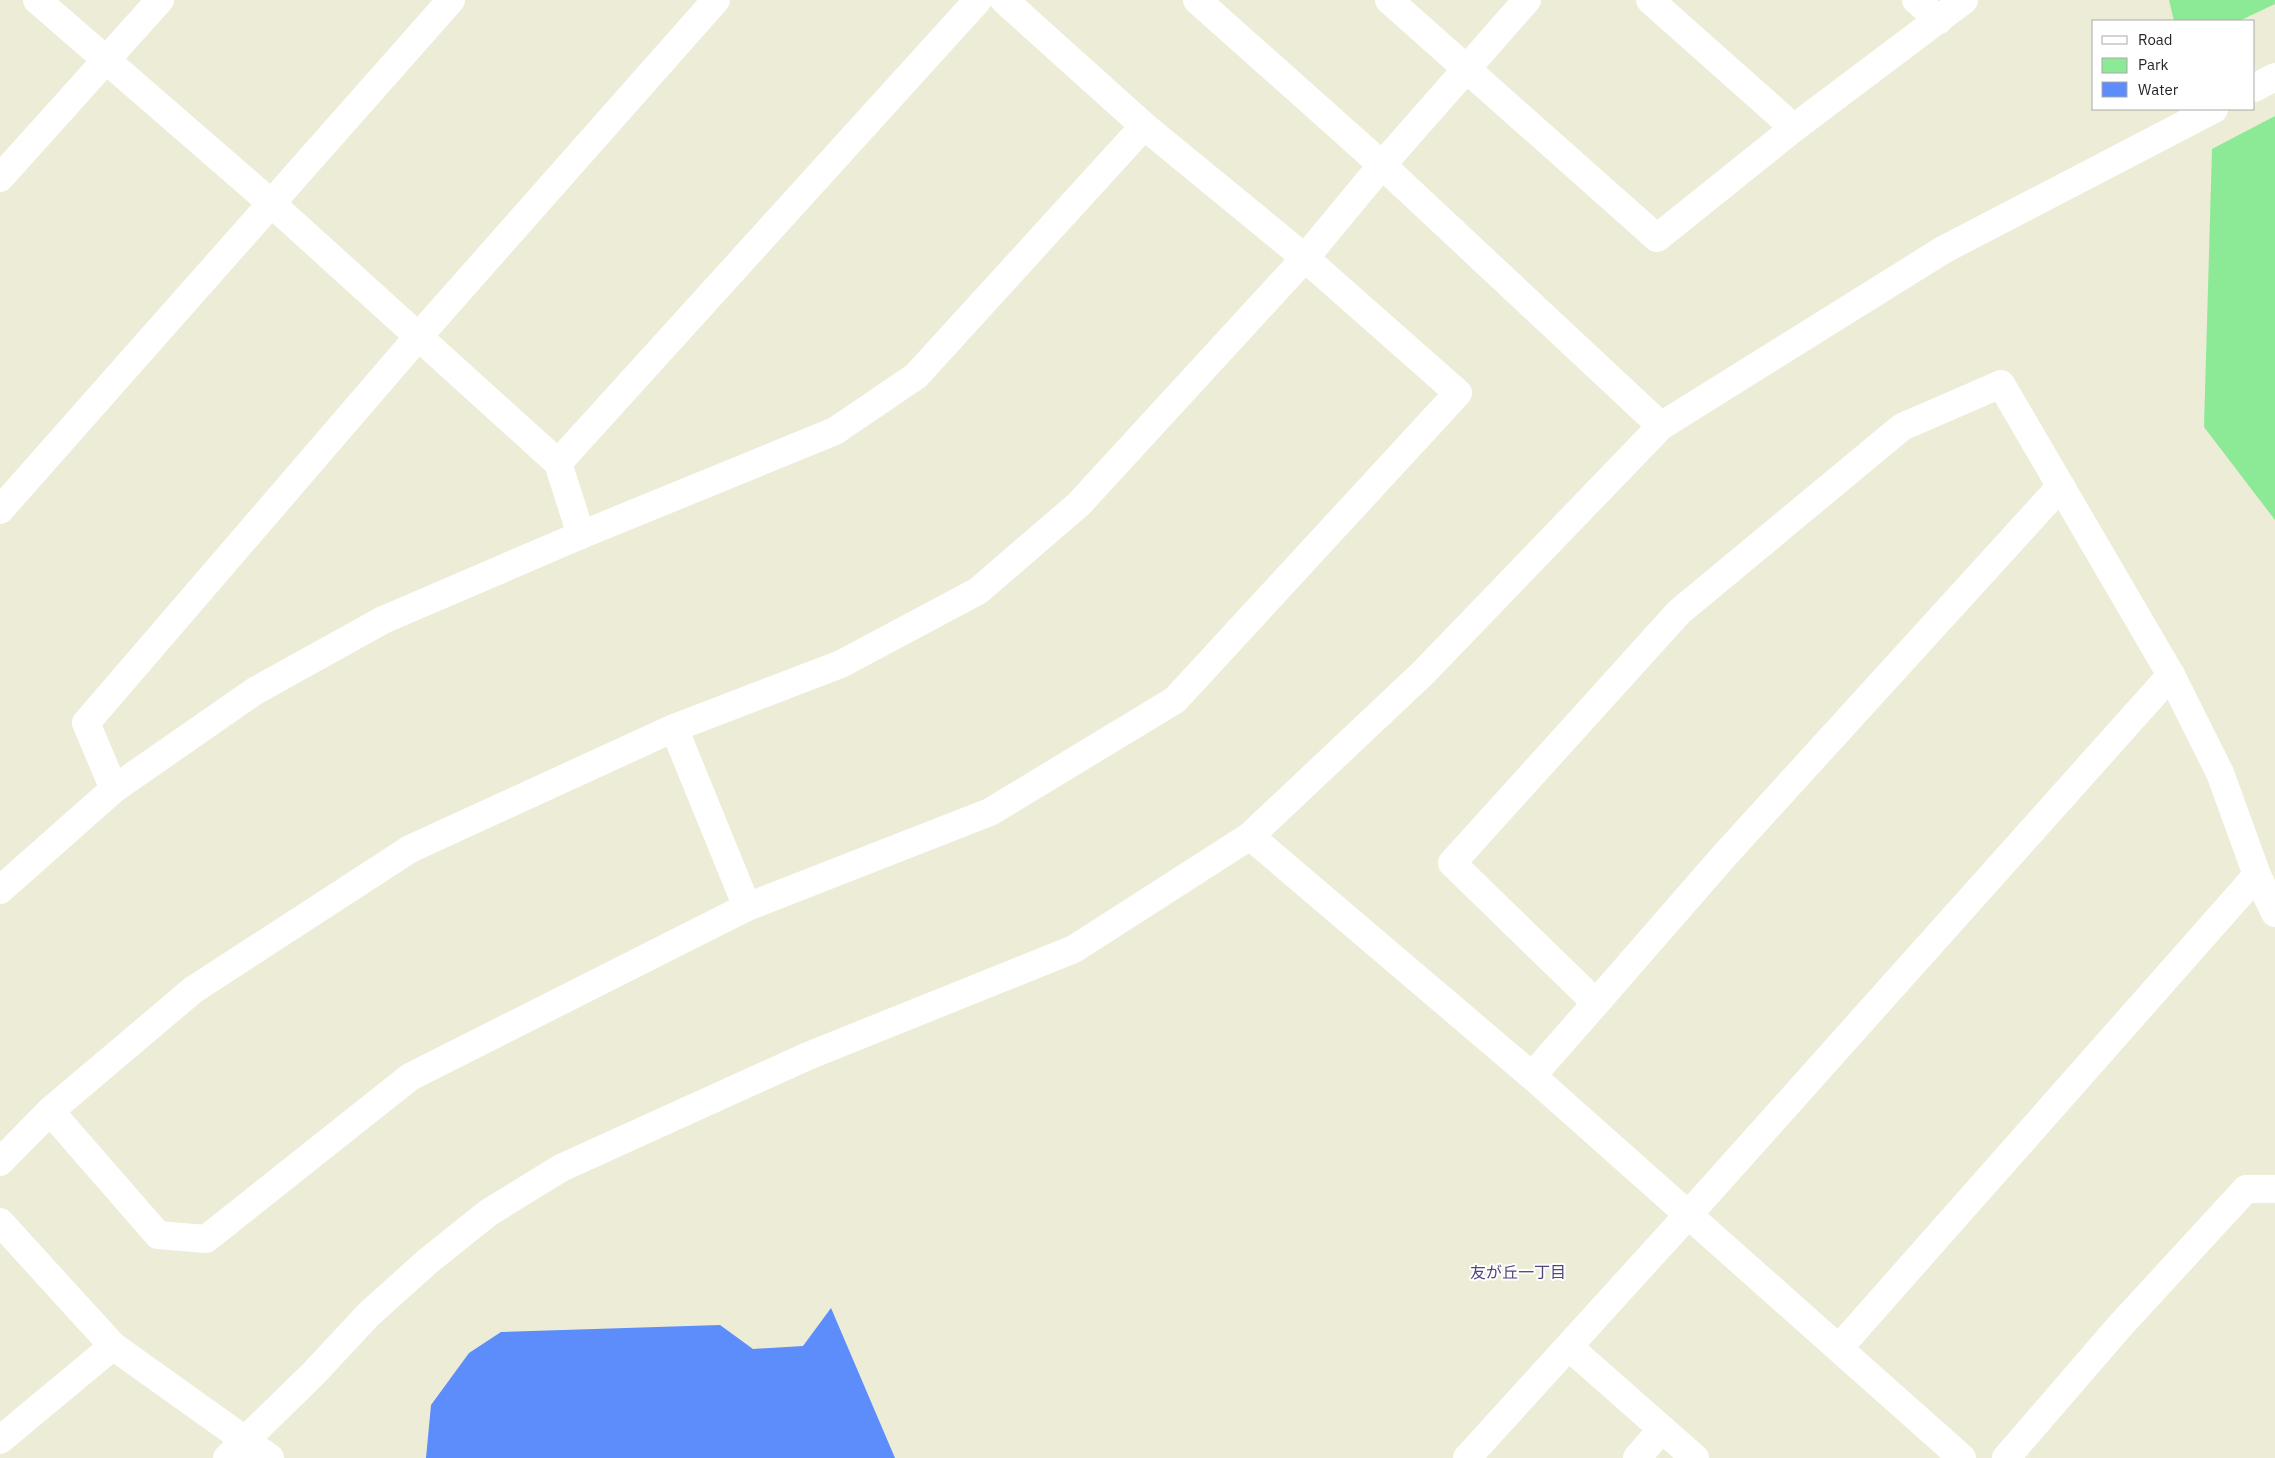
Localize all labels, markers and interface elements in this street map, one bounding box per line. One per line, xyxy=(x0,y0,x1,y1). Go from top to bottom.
legend xyxy=(2092,20,2255,110)
text: Road xyxy=(2138,30,2173,49)
text: Park xyxy=(2138,55,2168,74)
text: Water xyxy=(2138,80,2179,99)
district label: 友が丘一丁目 xyxy=(1470,1262,1566,1282)

